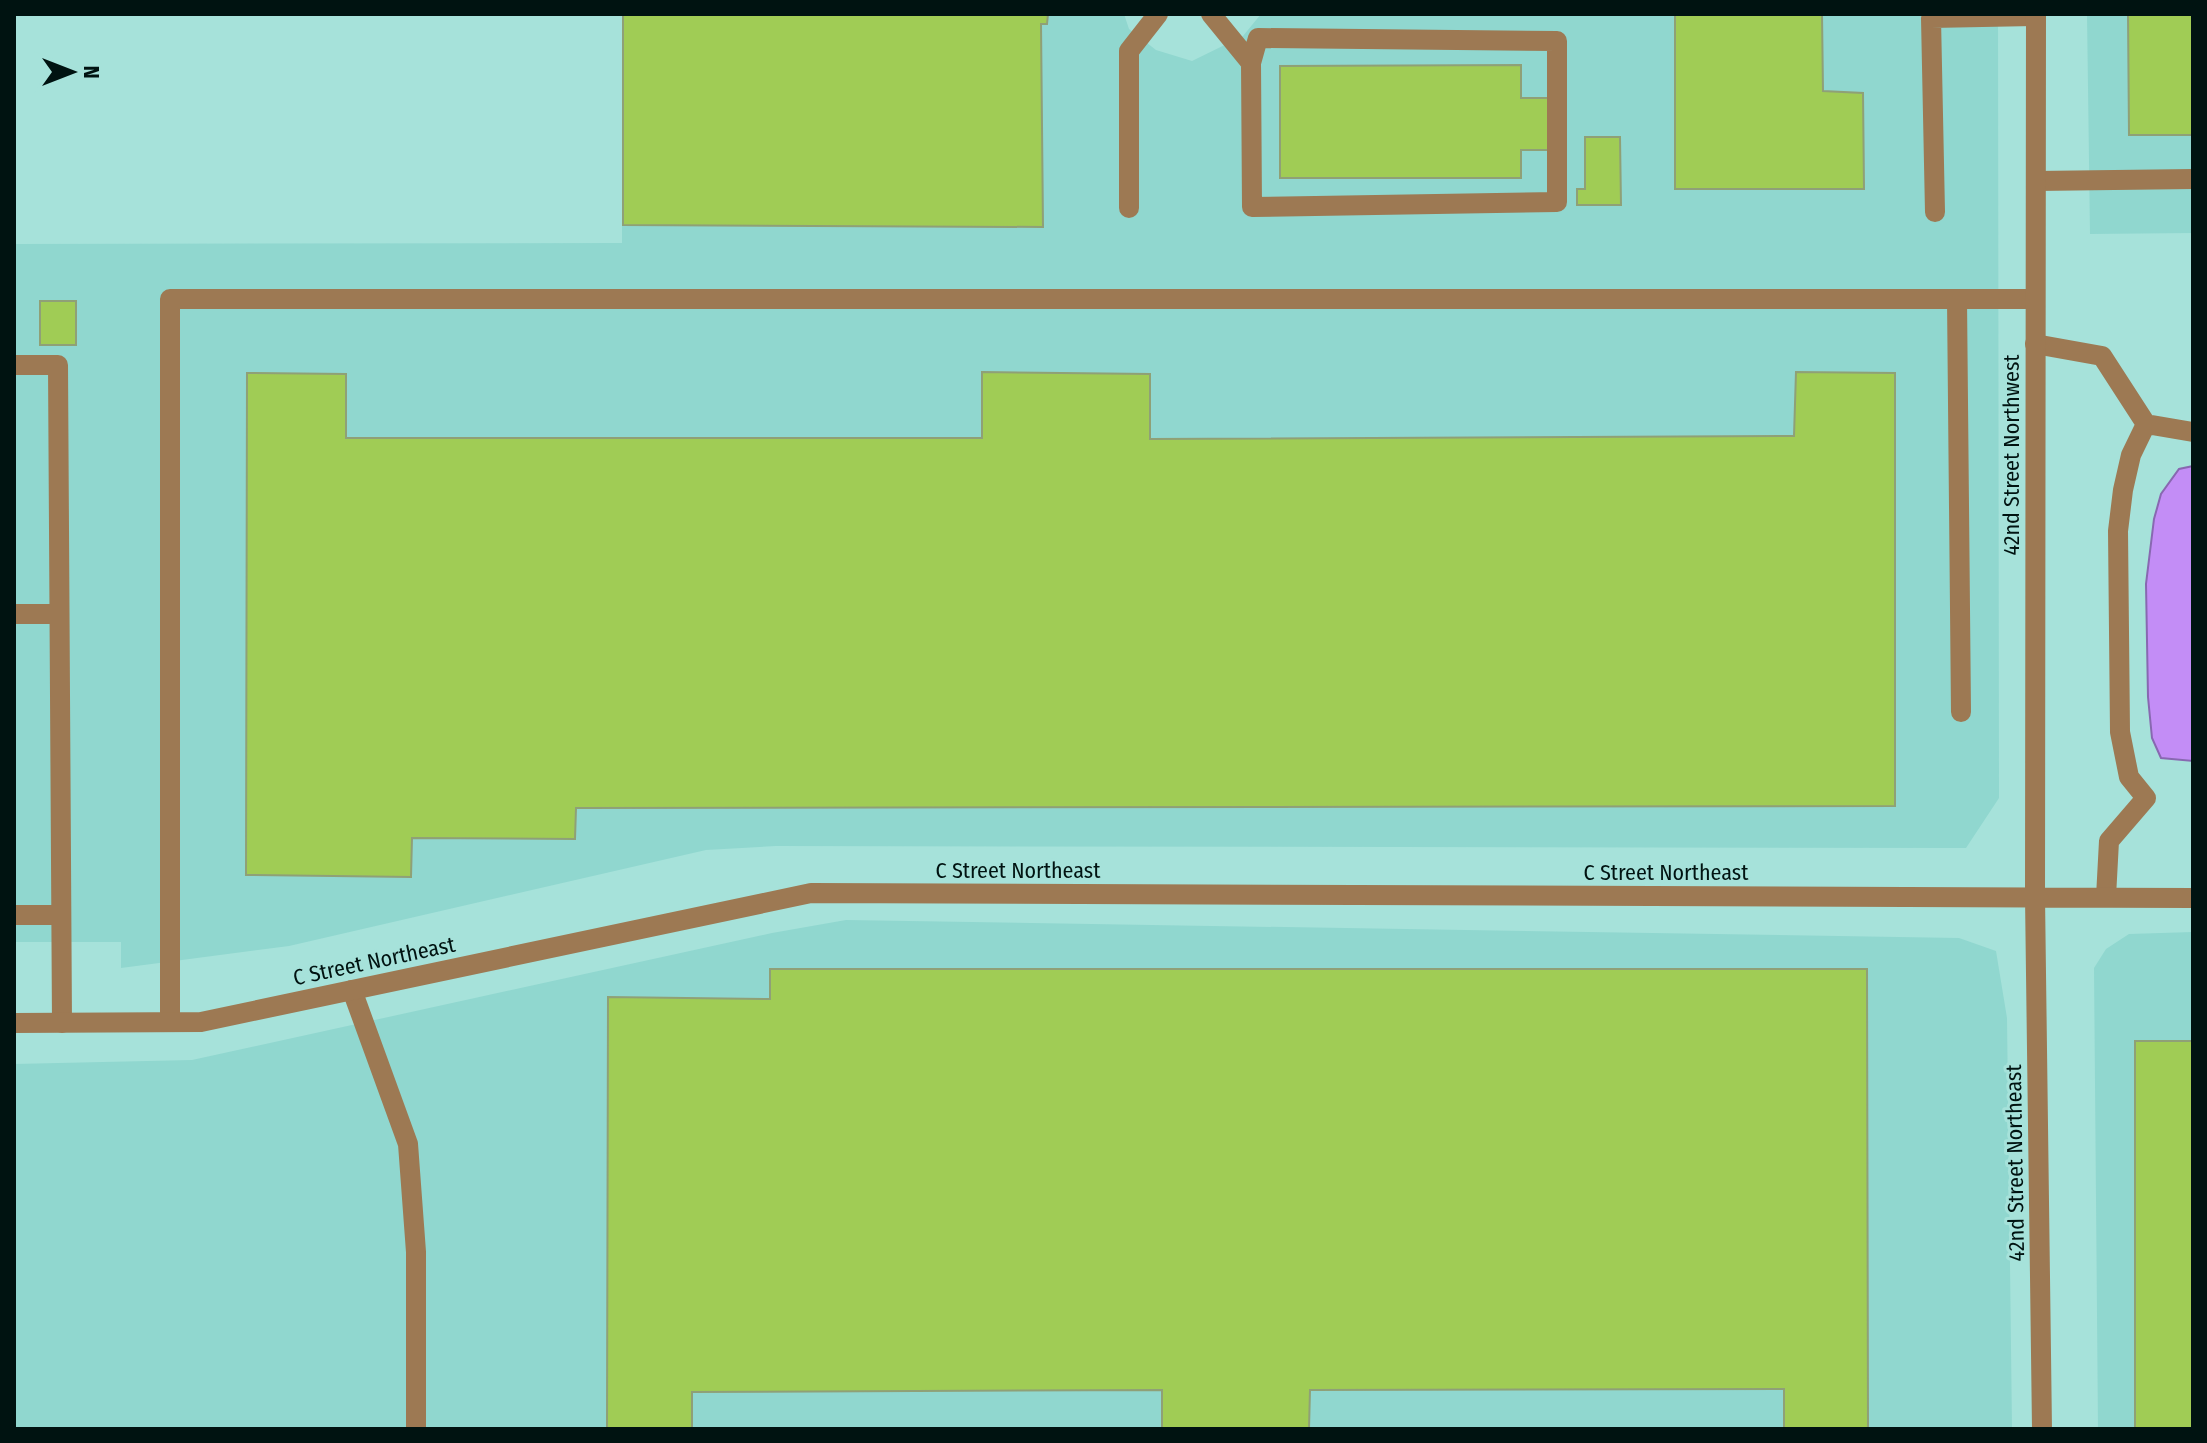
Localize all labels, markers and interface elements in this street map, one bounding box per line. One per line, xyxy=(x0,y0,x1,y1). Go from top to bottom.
north arrow xyxy=(32,32,112,112)
text: N xyxy=(78,65,105,79)
street label: 42nd Street Northwest xyxy=(1998,354,2025,556)
street label: C Street Northeast xyxy=(936,857,1101,884)
street label: C Street Northeast xyxy=(1584,859,1749,886)
street label: C Street Northeast xyxy=(291,930,458,991)
street label: 42nd Street Northeast xyxy=(2000,1063,2030,1262)

